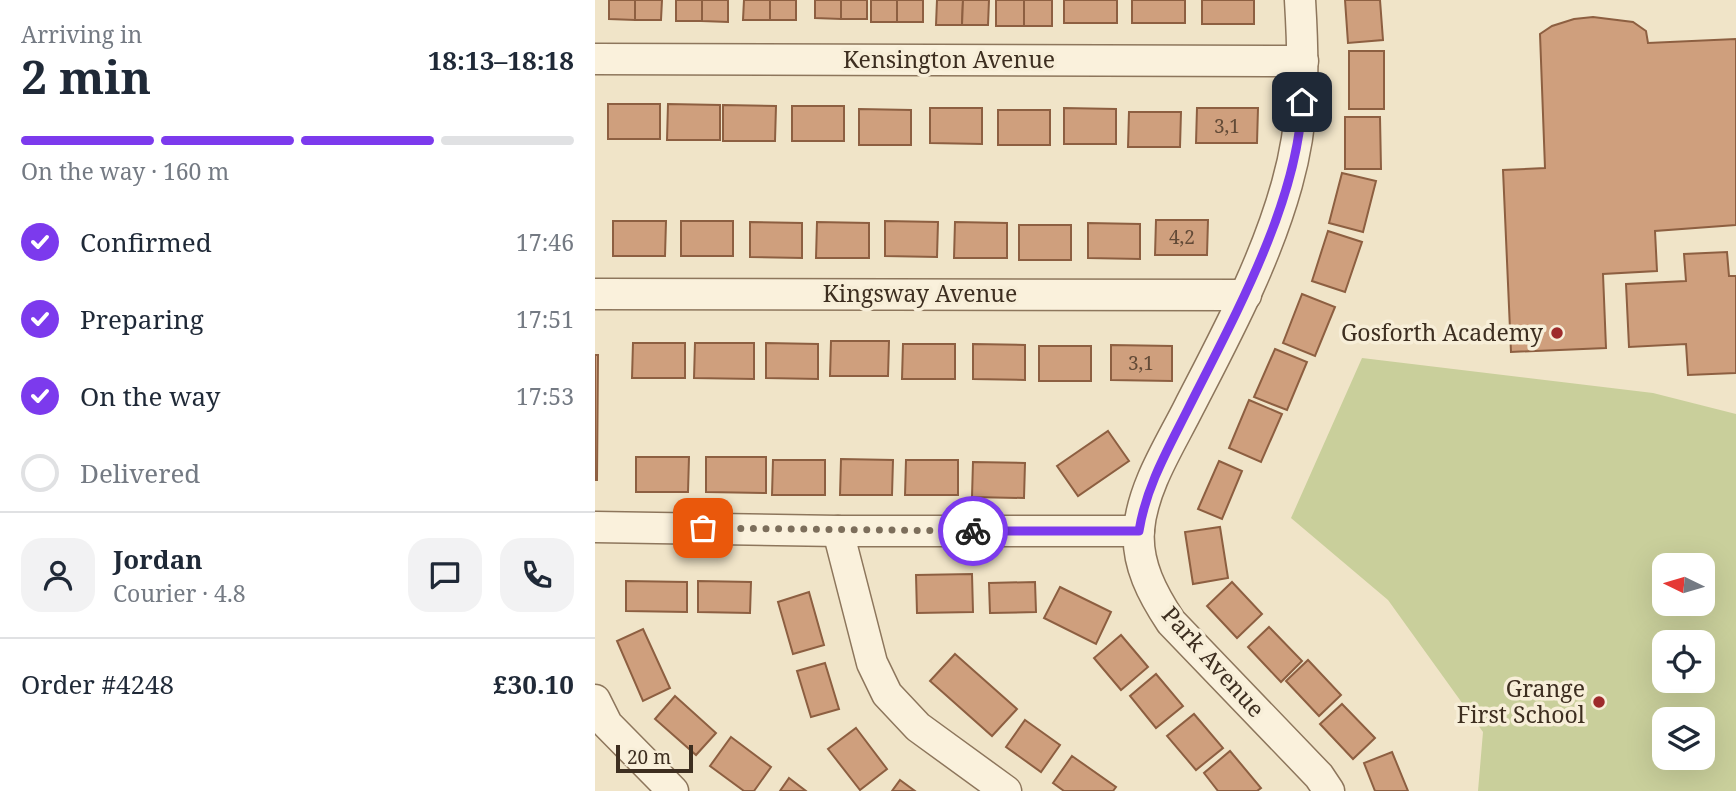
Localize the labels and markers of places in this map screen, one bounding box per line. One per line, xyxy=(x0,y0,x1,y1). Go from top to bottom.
pin xyxy=(1272,72,1332,132)
place label: Gosforth Academy xyxy=(1341,316,1543,348)
marker: Gosforth Academy xyxy=(1549,325,1565,341)
pin xyxy=(673,498,733,558)
place label: Grange First School xyxy=(1457,672,1585,730)
marker: Grange First School xyxy=(1591,694,1607,710)

